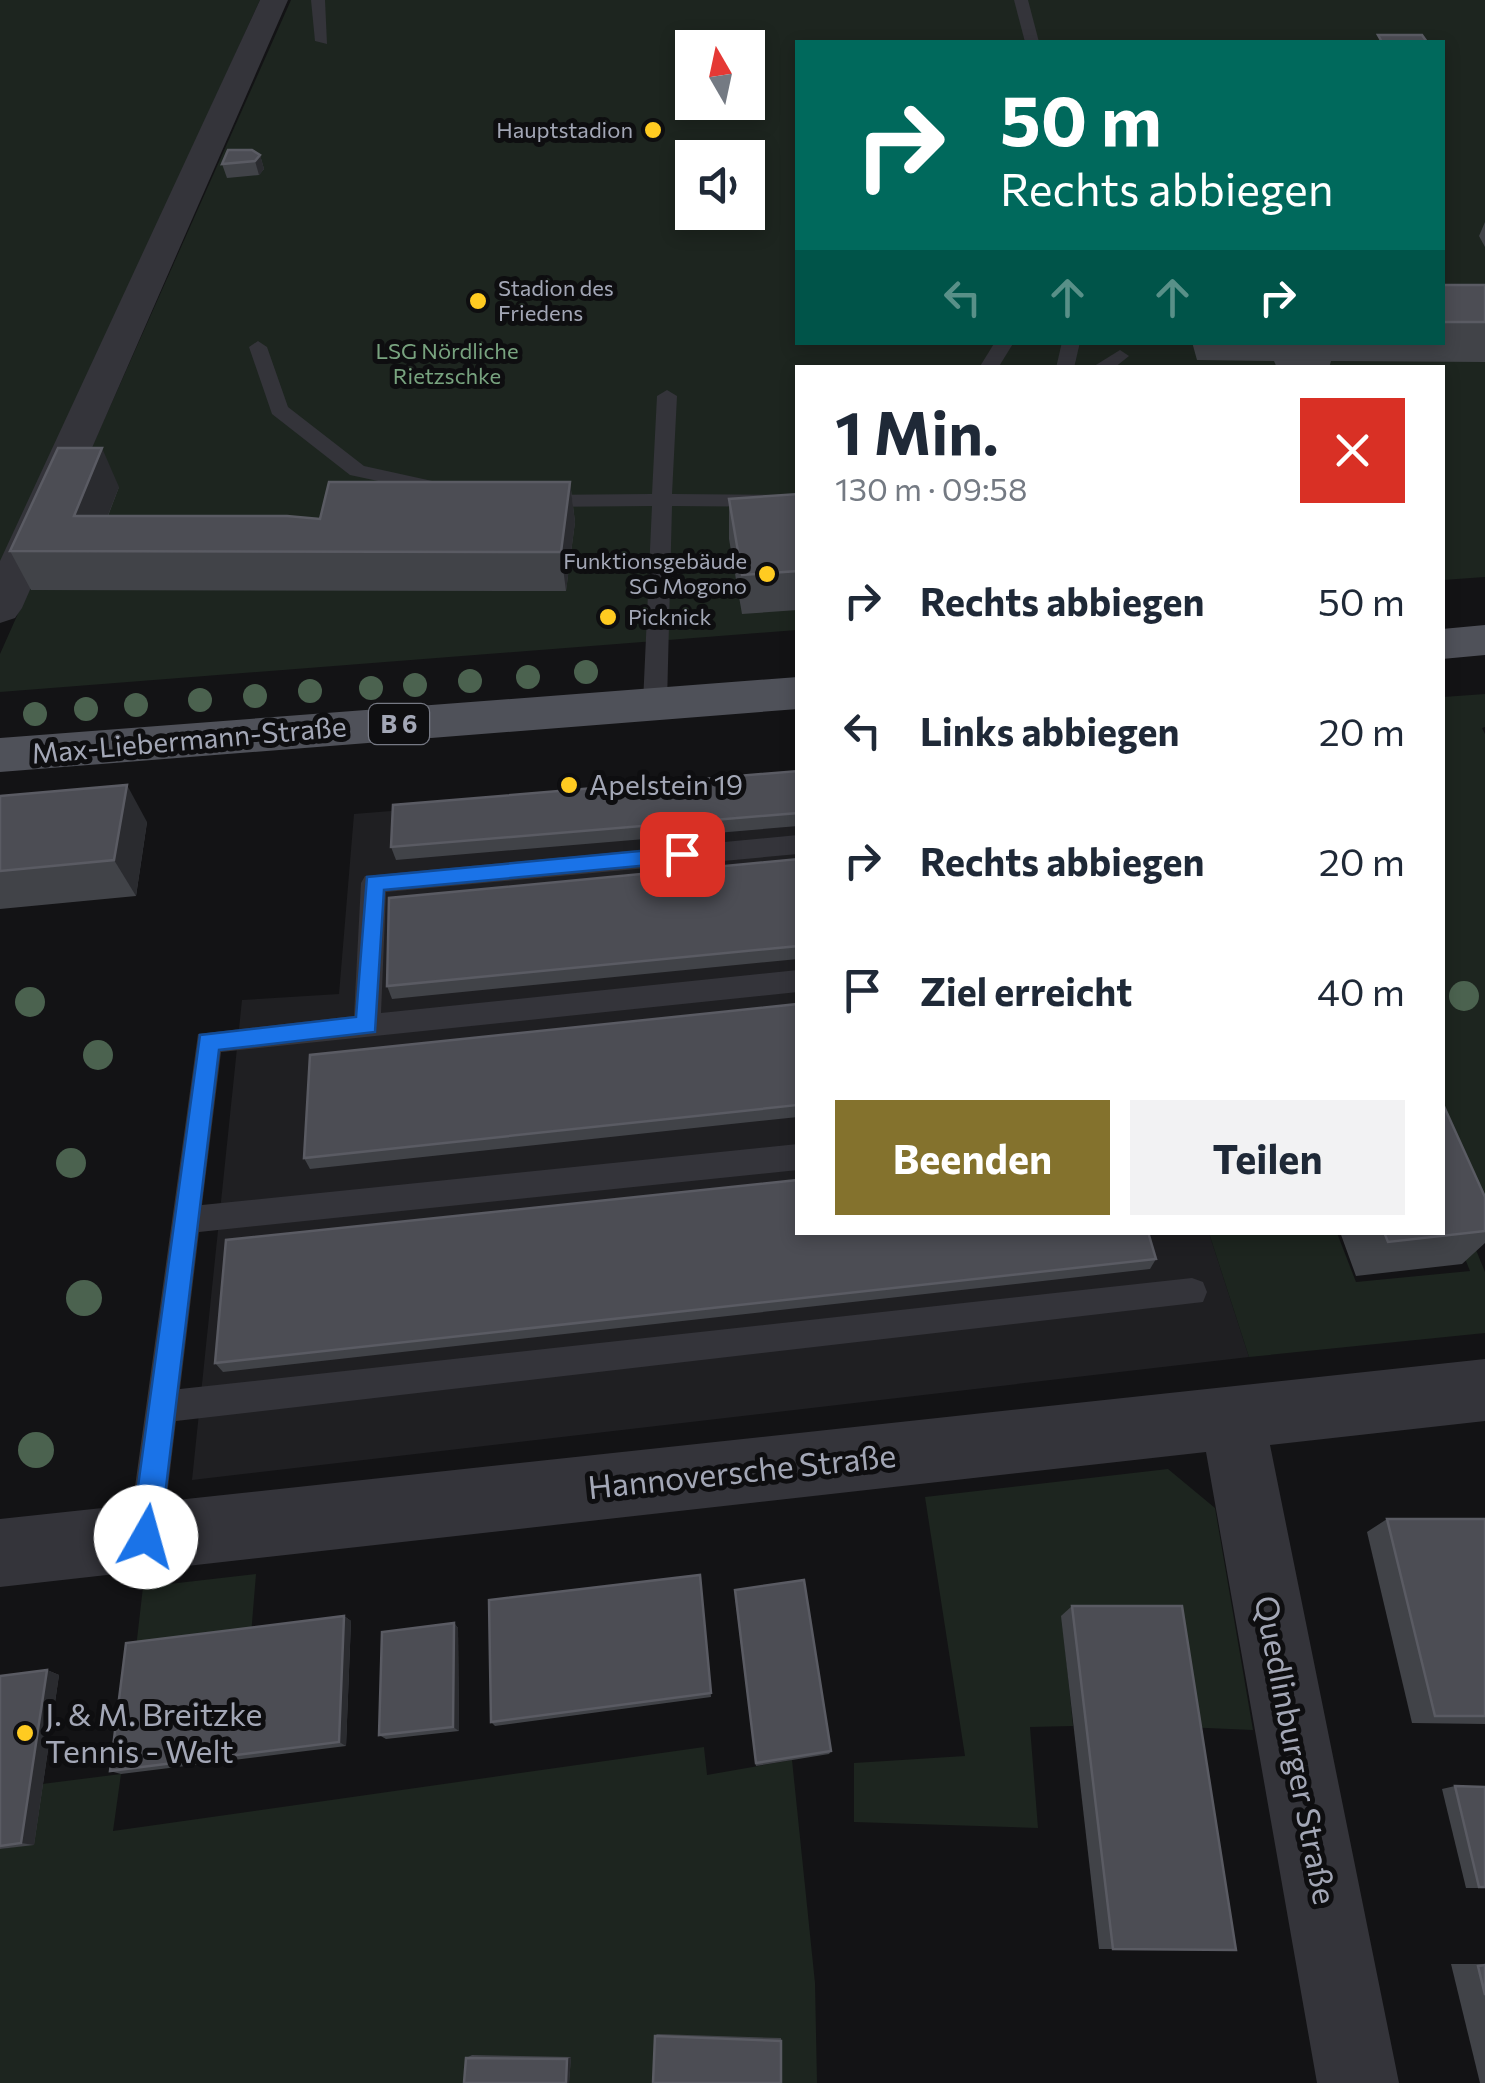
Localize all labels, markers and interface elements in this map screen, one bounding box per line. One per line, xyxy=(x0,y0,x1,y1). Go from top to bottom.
north arrow xyxy=(675,30,765,120)
map controls xyxy=(675,30,765,230)
text: 50 m xyxy=(1000,75,1162,160)
icon: right xyxy=(835,80,965,210)
place label: Hauptstadion xyxy=(496,116,633,143)
marker: Hauptstadion xyxy=(642,119,664,141)
button: sound xyxy=(675,140,765,230)
text: Rechts abbiegen xyxy=(1000,160,1334,215)
icon: left xyxy=(935,270,990,325)
icon: ahead xyxy=(1040,270,1095,325)
icon: ahead xyxy=(1145,270,1200,325)
icon: right xyxy=(1250,270,1305,325)
place label: Stadion des Friedens xyxy=(498,274,614,326)
marker: Stadion des Friedens xyxy=(467,290,489,312)
park label: LSG Nördliche Rietzschke xyxy=(375,337,519,389)
text: 1 Min. xyxy=(835,394,999,467)
button: close xyxy=(1300,398,1405,503)
text: 130 m · 09:58 xyxy=(835,468,1027,508)
place label: Funktionsgebäude SG Mogono xyxy=(563,547,747,599)
marker: Funktionsgebäude SG Mogono xyxy=(756,563,778,585)
icon: right xyxy=(835,573,890,628)
text: Rechts abbiegen xyxy=(920,577,1204,624)
text: 50 m xyxy=(1318,577,1405,624)
place label: Picknick xyxy=(628,603,711,630)
marker: Picknick xyxy=(597,606,619,628)
icon: left xyxy=(835,703,890,758)
road number: B 6 xyxy=(369,704,429,744)
text: Links abbiegen xyxy=(920,707,1180,754)
text: 20 m xyxy=(1319,707,1405,754)
street label: Max-Liebermann-Straße xyxy=(30,708,348,770)
place label: Apelstein 19 xyxy=(589,767,743,801)
marker: Apelstein 19 xyxy=(558,774,580,796)
pin xyxy=(640,812,725,897)
icon: arrive xyxy=(655,827,710,882)
icon: right xyxy=(835,833,890,888)
text: Rechts abbiegen xyxy=(920,837,1204,884)
text: 20 m xyxy=(1319,837,1405,884)
icon: arrive xyxy=(835,963,890,1018)
text: Ziel erreicht xyxy=(920,967,1132,1014)
text: 40 m xyxy=(1317,967,1405,1014)
button: Beenden xyxy=(835,1100,1110,1215)
button: Teilen xyxy=(1130,1100,1405,1215)
street label: Hannoversche Straße xyxy=(586,1434,898,1506)
position arrow xyxy=(94,1485,198,1589)
street label: Quedlinburger Straße xyxy=(1247,1592,1347,1907)
place label: J. & M. Breitzke Tennis - Welt xyxy=(45,1693,262,1770)
marker: J. & M. Breitzke Tennis - Welt xyxy=(14,1722,36,1744)

